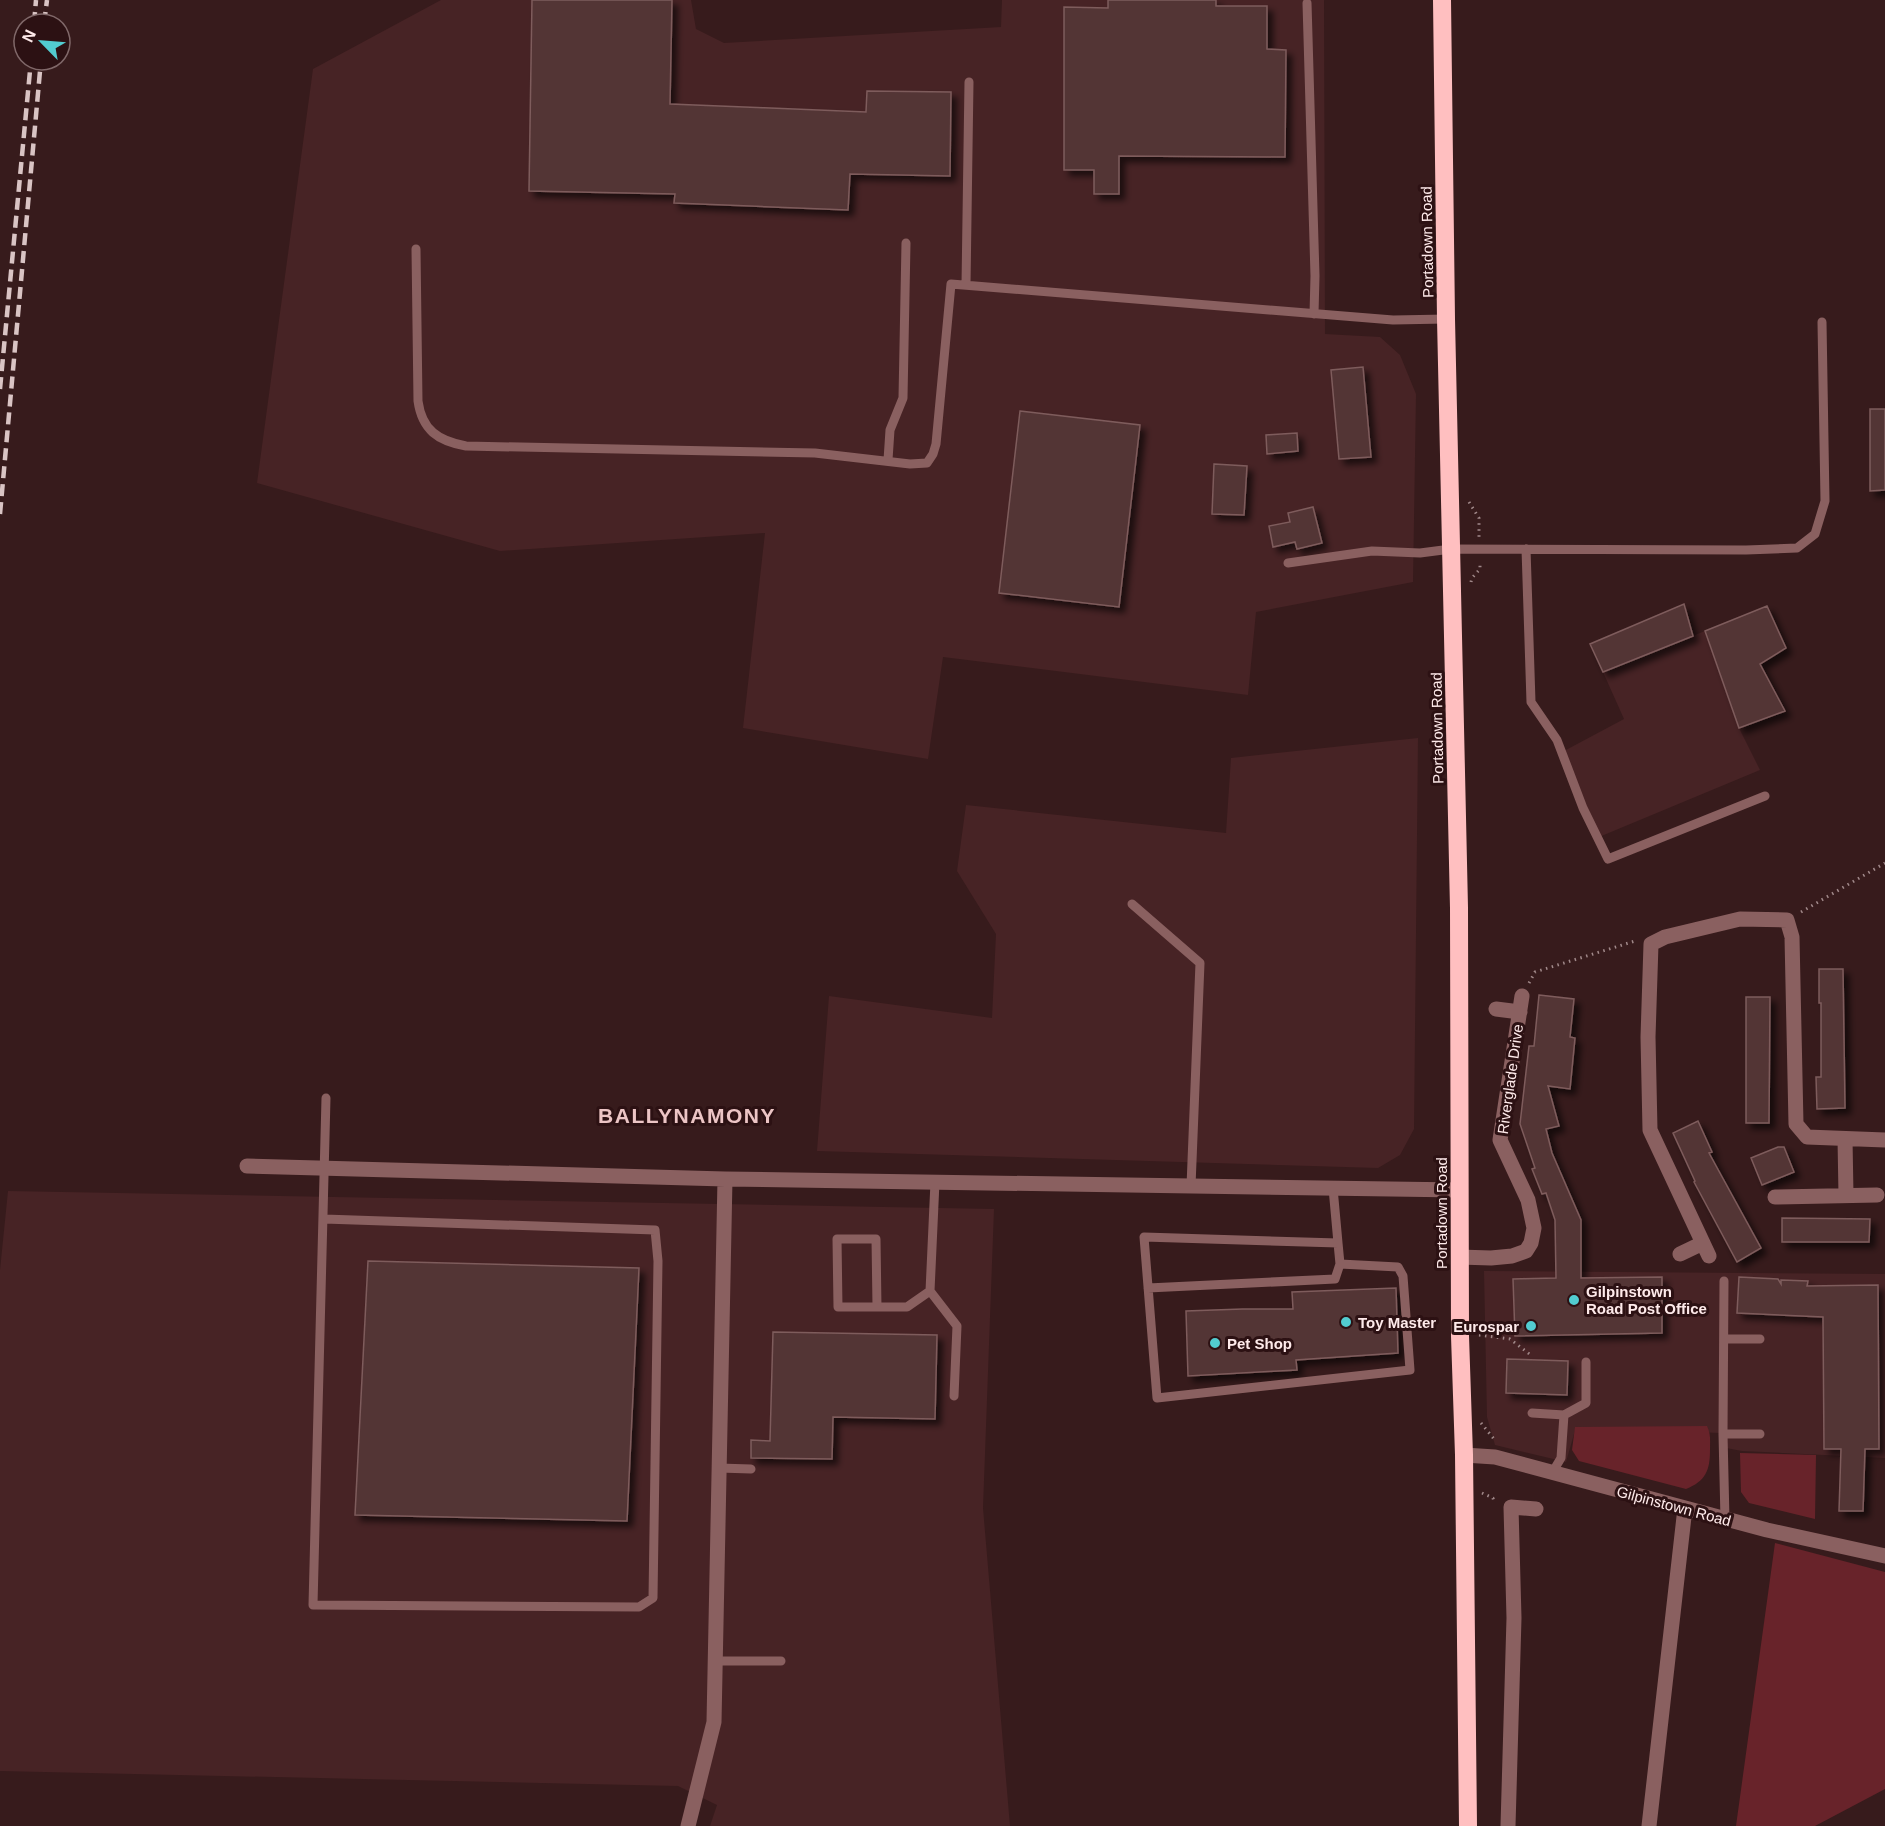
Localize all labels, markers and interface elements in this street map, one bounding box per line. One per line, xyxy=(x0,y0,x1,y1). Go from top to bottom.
north arrow xyxy=(12,12,72,72)
text: N xyxy=(19,27,39,45)
street label: Portadown Road xyxy=(1418,186,1436,298)
street label: Portadown Road xyxy=(1428,672,1446,784)
street label: Riverglade Drive xyxy=(1494,1023,1526,1135)
district label: BALLYNAMONY xyxy=(598,1104,776,1127)
street label: Portadown Road xyxy=(1433,1157,1450,1269)
place label: Gilpinstown Road Post Office xyxy=(1586,1283,1707,1317)
marker: Gilpinstown Road Post Office xyxy=(1567,1293,1581,1307)
place label: Toy Master xyxy=(1358,1314,1436,1331)
marker: Toy Master xyxy=(1339,1315,1353,1329)
place label: Eurospar xyxy=(1453,1318,1519,1335)
marker: Eurospar xyxy=(1524,1319,1538,1333)
place label: Pet Shop xyxy=(1227,1335,1292,1352)
marker: Pet Shop xyxy=(1208,1336,1222,1350)
street label: Gilpinstown Road xyxy=(1615,1483,1733,1529)

